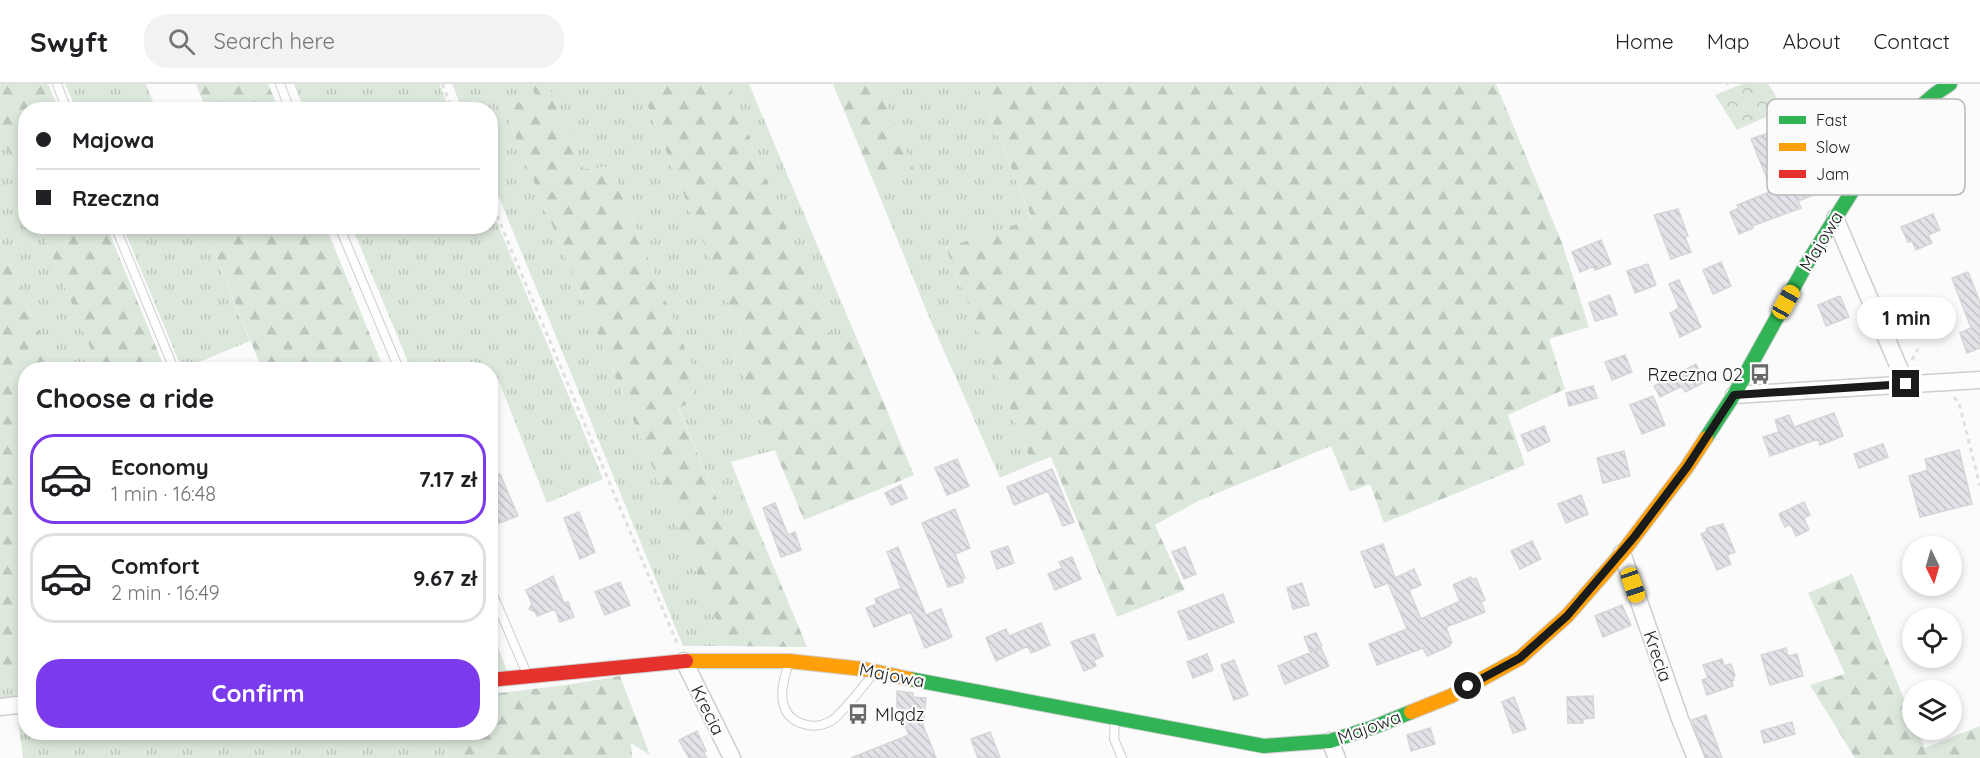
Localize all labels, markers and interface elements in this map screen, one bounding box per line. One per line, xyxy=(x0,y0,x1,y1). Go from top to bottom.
search box xyxy=(144,14,564,68)
text: Swyft xyxy=(30,24,108,59)
icon: search xyxy=(165,25,198,58)
text: Search here xyxy=(213,27,335,55)
text: Home xyxy=(1615,28,1674,54)
text: Map xyxy=(1707,28,1750,54)
text: About xyxy=(1783,28,1841,54)
text: Contact xyxy=(1874,28,1950,54)
legend xyxy=(1767,99,1965,195)
text: Fast xyxy=(1816,110,1847,130)
text: Majowa xyxy=(72,126,154,154)
text: Slow xyxy=(1816,137,1850,157)
text: Jam xyxy=(1816,164,1849,184)
text: Rzeczna xyxy=(72,184,160,212)
street label: Majowa xyxy=(1794,207,1848,275)
car xyxy=(1769,282,1803,322)
callout: 1 min xyxy=(1856,297,1956,339)
text: 1 min xyxy=(1882,305,1931,330)
bus stop icon: Rzeczna 02 xyxy=(1748,362,1772,386)
place label: Rzeczna 02 xyxy=(1647,363,1743,386)
route end xyxy=(1892,370,1919,397)
text: Choose a ride xyxy=(36,381,214,415)
icon: car xyxy=(39,452,93,506)
text: Economy xyxy=(111,453,209,481)
text: 7.17 zł xyxy=(419,465,477,493)
text: 1 min · 16:48 xyxy=(111,481,216,506)
north arrow xyxy=(1902,536,1962,596)
map controls xyxy=(1902,536,1962,740)
icon: car xyxy=(39,551,93,605)
text: Comfort xyxy=(111,552,200,580)
text: 9.67 zł xyxy=(413,564,477,592)
car xyxy=(1619,565,1647,605)
text: 2 min · 16:49 xyxy=(111,580,220,605)
button: locate xyxy=(1902,608,1962,668)
street label: Krecia xyxy=(1639,627,1677,685)
street label: Majowa xyxy=(857,657,927,693)
button: Confirm xyxy=(36,659,480,728)
route start xyxy=(1454,672,1481,699)
button: layers xyxy=(1902,680,1962,740)
street label: Krecia xyxy=(686,681,730,739)
bus stop icon: Mlądz xyxy=(846,702,870,726)
place label: Mlądz xyxy=(875,703,924,726)
street label: Majowa xyxy=(1334,705,1404,749)

